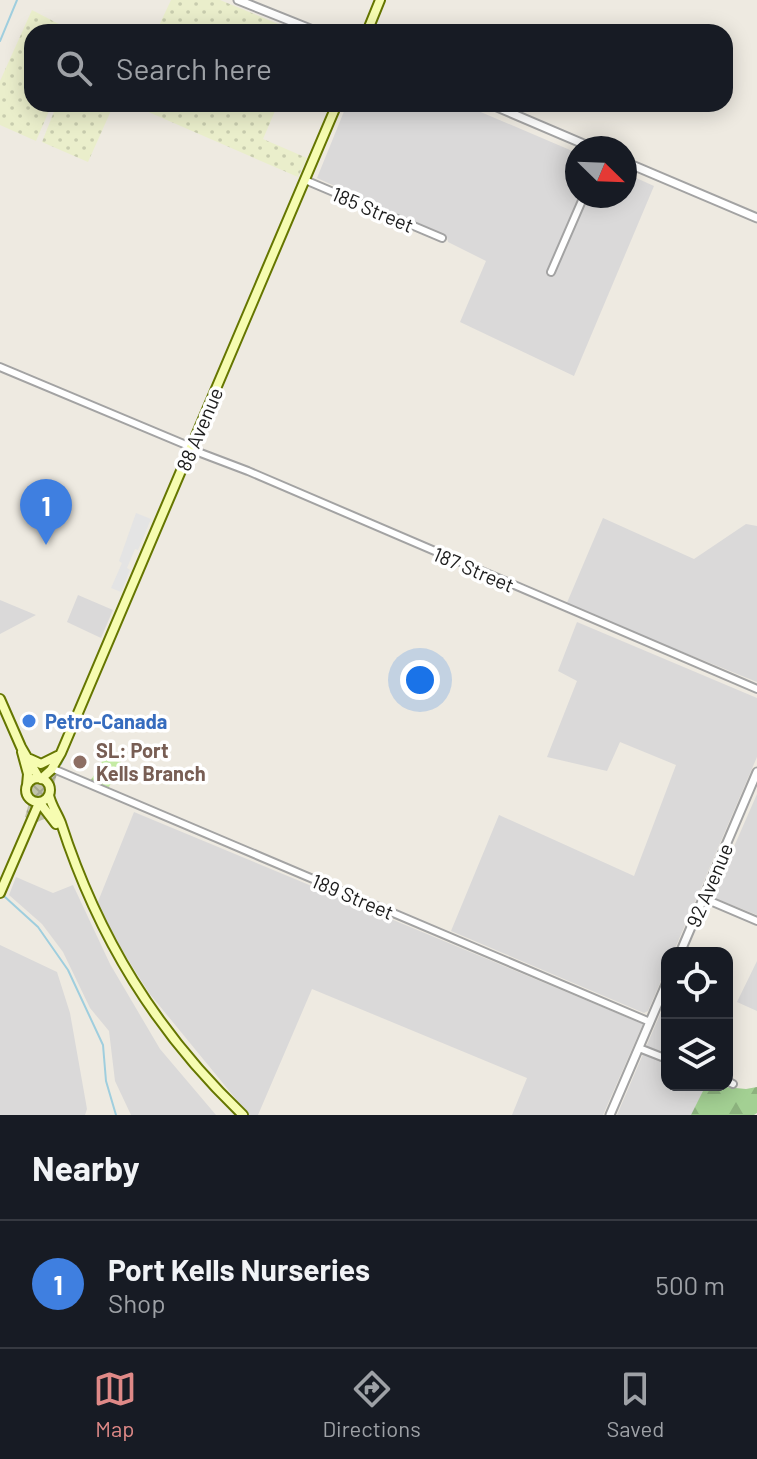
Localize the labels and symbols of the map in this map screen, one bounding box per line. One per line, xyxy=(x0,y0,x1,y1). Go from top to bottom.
north arrow xyxy=(565,136,637,208)
street label: 185 Street xyxy=(329,181,417,237)
street label: 88 Avenue xyxy=(171,384,227,474)
pin: 1 xyxy=(20,479,72,545)
street label: 187 Street xyxy=(430,541,518,597)
your location xyxy=(400,660,440,700)
place label: Petro-Canada xyxy=(45,709,167,733)
marker: Petro-Canada xyxy=(20,712,38,730)
place label: SL: Port Kells Branch xyxy=(96,738,206,785)
marker: SL: Port Kells Branch xyxy=(71,753,89,771)
street label: 92 Avenue xyxy=(681,839,737,931)
street label: 189 Street xyxy=(309,868,397,924)

